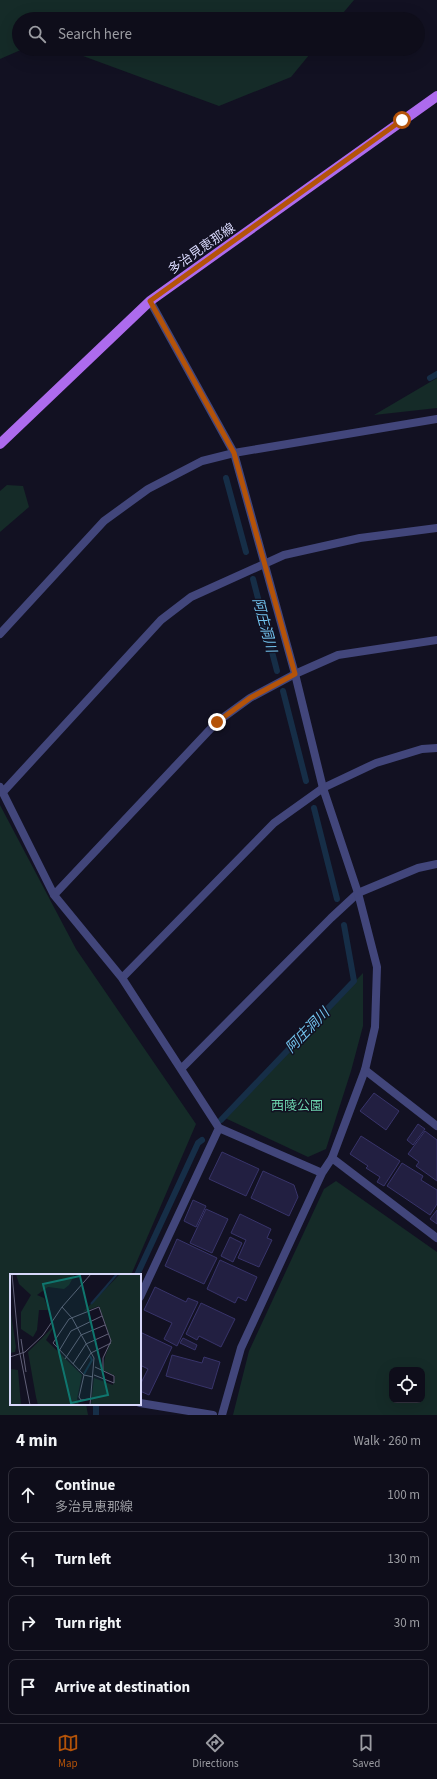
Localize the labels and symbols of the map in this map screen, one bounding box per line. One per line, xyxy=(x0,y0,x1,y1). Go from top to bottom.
route start xyxy=(393,111,411,129)
street label: 多治見恵那線 xyxy=(164,219,239,279)
water label: 阿庄洞川 xyxy=(247,596,281,657)
route end xyxy=(208,713,226,731)
water label: 阿庄洞川 xyxy=(281,1002,336,1058)
park label: 西陵公園 xyxy=(271,1097,323,1115)
inset map xyxy=(10,1274,141,1405)

